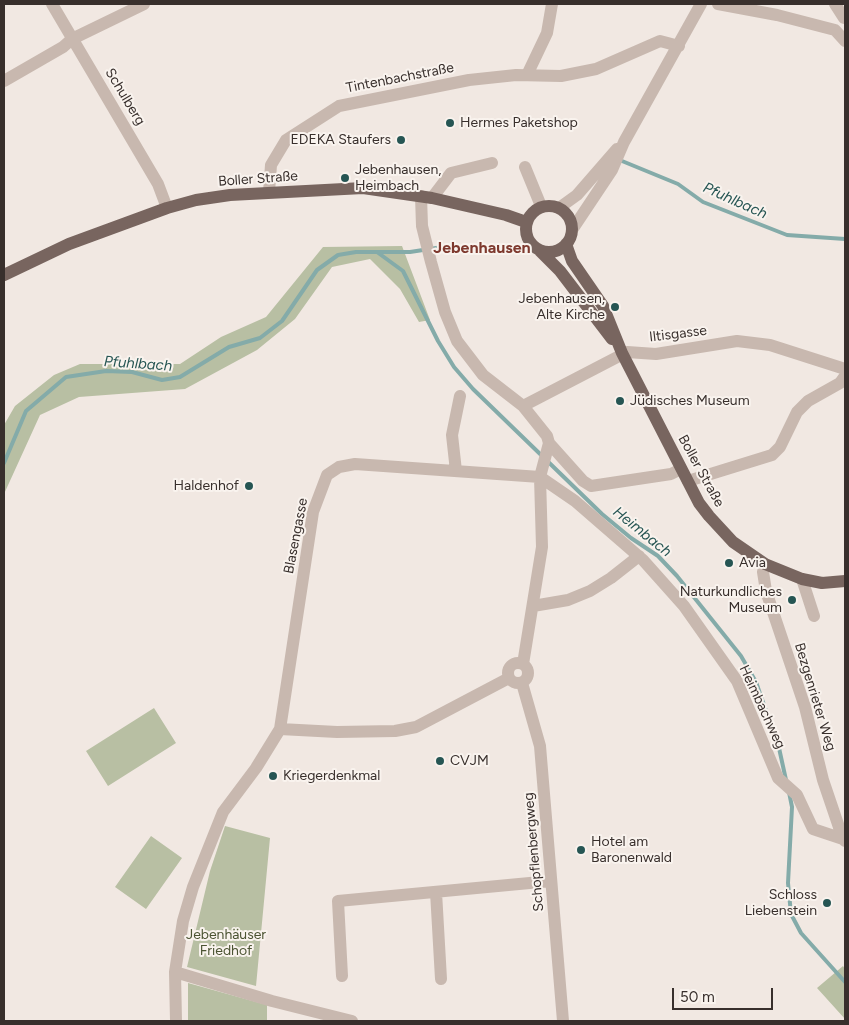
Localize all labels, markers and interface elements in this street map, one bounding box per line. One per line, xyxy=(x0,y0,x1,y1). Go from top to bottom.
street label: Tintenbachstraße xyxy=(345,59,455,97)
street label: Schulberg xyxy=(101,65,149,129)
place label: Hermes Paketshop xyxy=(460,115,578,131)
marker: Hermes Paketshop xyxy=(444,117,456,129)
place label: EDEKA Staufers xyxy=(290,132,391,148)
marker: EDEKA Staufers xyxy=(395,134,407,146)
place label: Jebenhausen, Heimbach xyxy=(355,162,441,194)
street label: Boller Straße xyxy=(218,168,298,190)
marker: Jebenhausen, Heimbach xyxy=(339,172,351,184)
water label: Pfuhlbach xyxy=(700,179,770,223)
district label: Jebenhausen xyxy=(433,238,531,258)
place label: Jebenhausen, Alte Kirche xyxy=(519,291,605,324)
marker: Jebenhausen, Alte Kirche xyxy=(609,301,621,313)
street label: Iltisgasse xyxy=(648,322,708,346)
water label: Pfuhlbach xyxy=(103,353,173,375)
place label: Jüdisches Museum xyxy=(630,393,750,409)
marker: Jüdisches Museum xyxy=(614,395,626,407)
street label: Boller Straße xyxy=(674,432,728,510)
place label: Haldenhof xyxy=(174,478,239,494)
marker: Haldenhof xyxy=(243,480,255,492)
street label: Blasengasse xyxy=(280,497,312,575)
water label: Heimbach xyxy=(609,503,675,561)
place label: Avia xyxy=(739,555,766,571)
marker: Avia xyxy=(723,557,735,569)
place label: Naturkundliches Museum xyxy=(680,584,782,616)
marker: Naturkundliches Museum xyxy=(786,594,798,606)
street label: Bezgenrieter Weg xyxy=(791,641,839,753)
street label: Heimbachweg xyxy=(735,662,789,752)
place label: CVJM xyxy=(450,753,489,769)
marker: CVJM xyxy=(434,755,446,767)
place label: Kriegerdenkmal xyxy=(283,768,380,784)
marker: Kriegerdenkmal xyxy=(267,770,279,782)
street label: Schopflenbergweg xyxy=(520,792,548,912)
place label: Hotel am Baronenwald xyxy=(591,834,672,866)
marker: Hotel am Baronenwald xyxy=(575,844,587,856)
place label: Schloss Liebenstein xyxy=(745,887,817,920)
marker: Schloss Liebenstein xyxy=(821,897,833,909)
park label: Jebenhäuser Friedhof xyxy=(186,927,266,960)
scale bar xyxy=(674,978,775,1010)
text: 50 m xyxy=(680,988,715,1006)

